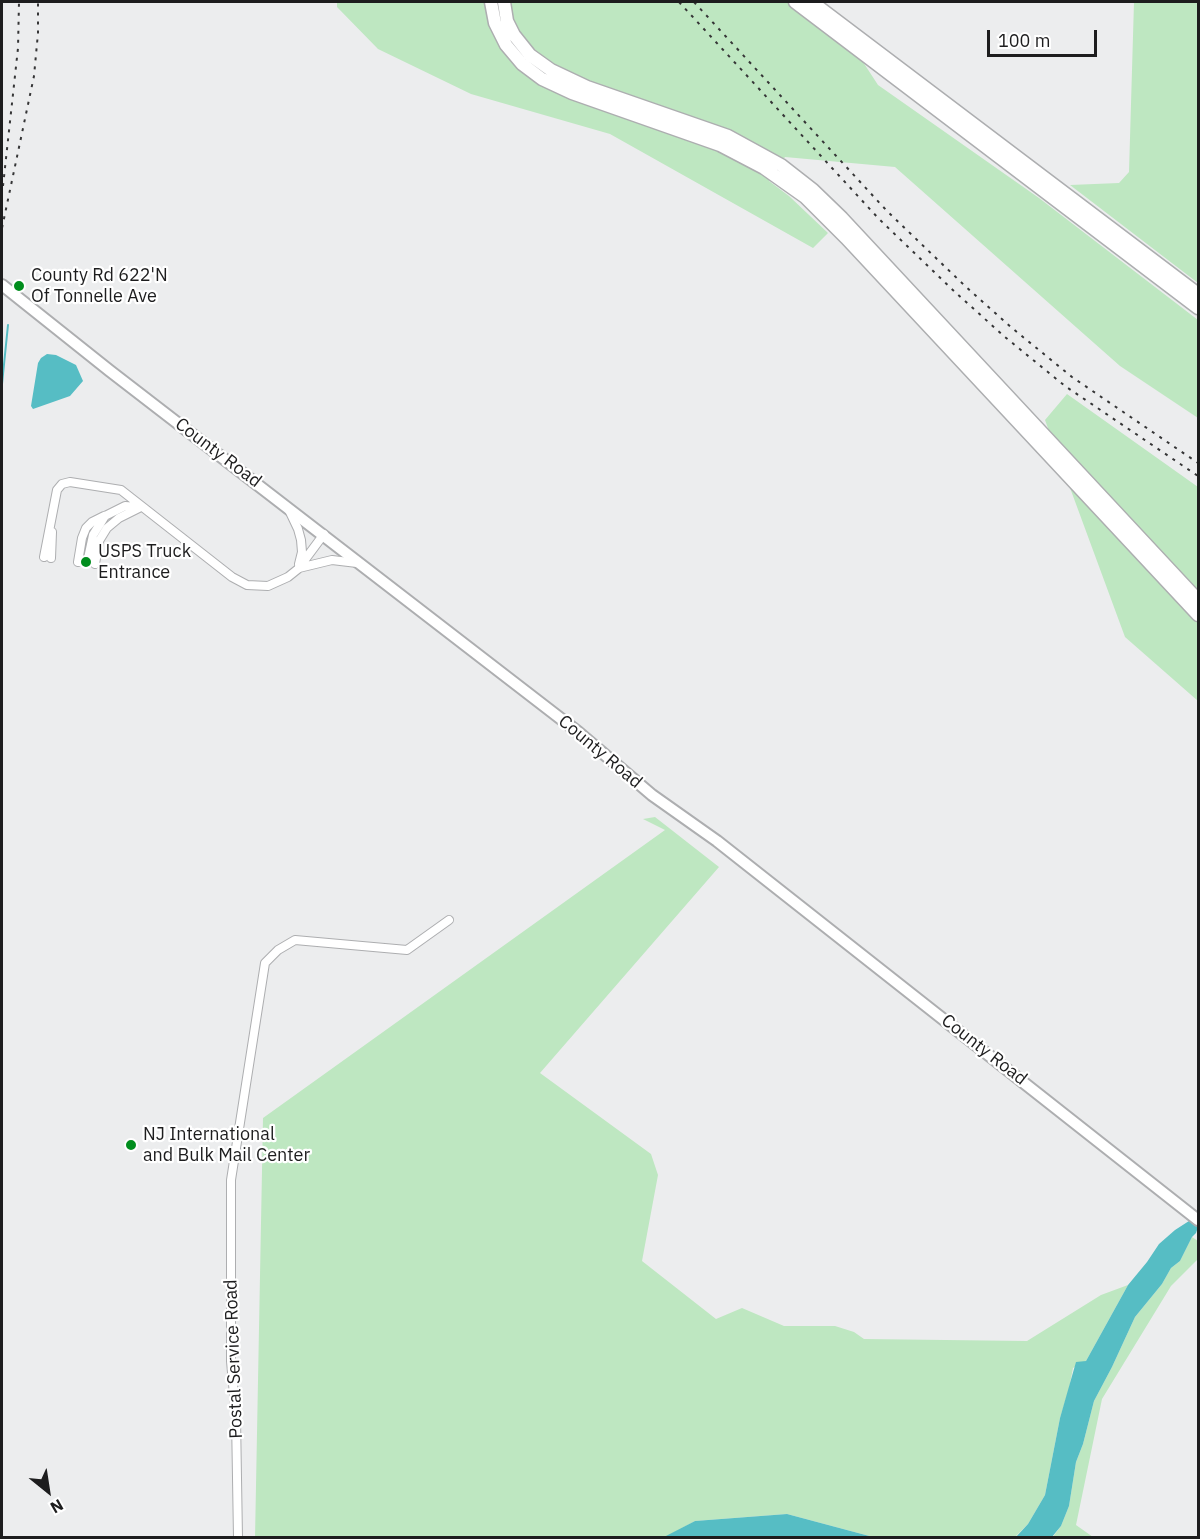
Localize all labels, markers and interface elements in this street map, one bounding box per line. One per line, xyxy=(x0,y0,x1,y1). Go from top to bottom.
scale bar xyxy=(990,18,1100,56)
text: 100 m xyxy=(998,29,1050,52)
place label: County Rd 622'N Of Tonnelle Ave xyxy=(31,265,168,308)
marker: County Rd 622'N Of Tonnelle Ave xyxy=(12,279,26,293)
street label: County Road xyxy=(171,413,265,493)
place label: USPS Truck Entrance xyxy=(98,541,191,584)
marker: USPS Truck Entrance xyxy=(79,555,93,569)
street label: County Road xyxy=(554,711,646,793)
street label: County Road xyxy=(937,1010,1031,1090)
place label: NJ International and Bulk Mail Center xyxy=(143,1124,310,1166)
marker: NJ International and Bulk Mail Center xyxy=(124,1138,138,1152)
street label: Postal Service Road xyxy=(220,1279,248,1439)
north arrow xyxy=(18,1461,78,1521)
text: N xyxy=(47,1495,67,1518)

